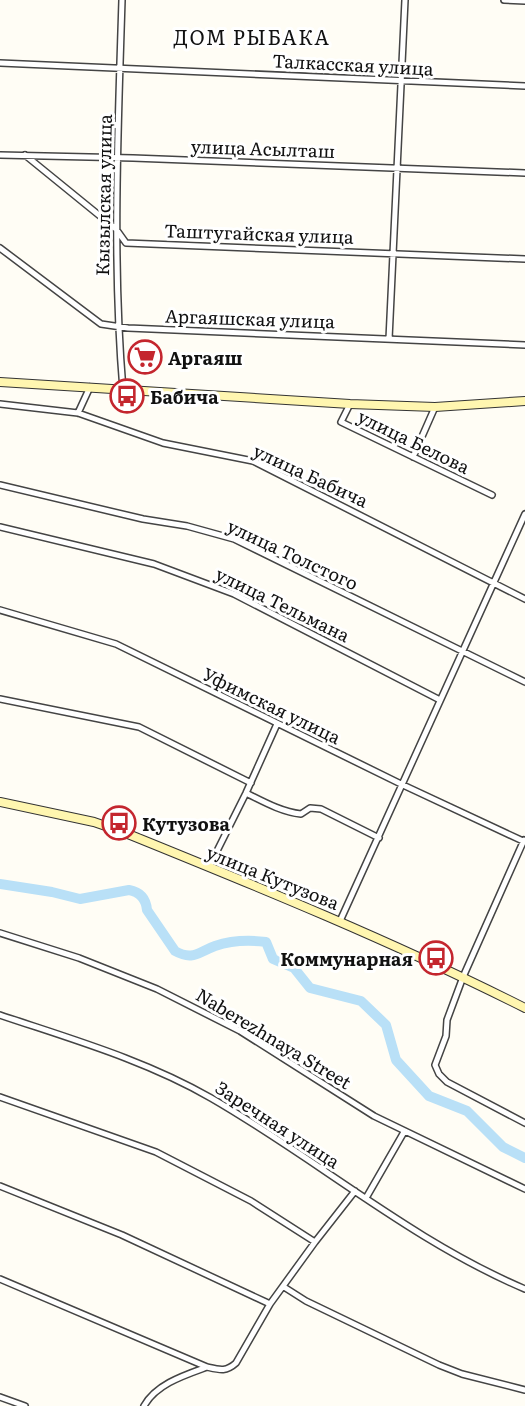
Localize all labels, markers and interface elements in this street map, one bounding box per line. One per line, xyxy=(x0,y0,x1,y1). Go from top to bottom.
district label: ДОМ РЫБАКА xyxy=(174,21,330,51)
street label: Талкасская улица xyxy=(272,46,435,82)
street label: Кызылская улица xyxy=(88,114,118,276)
street label: улица Асылташ xyxy=(190,132,336,164)
street label: Таштугайская улица xyxy=(164,216,355,250)
street label: Аргаяшская улица xyxy=(165,302,336,334)
supermarket icon: Аргаяш xyxy=(127,339,163,375)
place label: Аргаяш xyxy=(168,344,242,371)
bus stop icon: Бабича xyxy=(109,378,145,414)
place label: Бабича xyxy=(150,383,219,410)
street label: улица Белова xyxy=(353,402,475,480)
street label: улица Бабича xyxy=(249,437,373,514)
street label: улица Толстого xyxy=(223,512,363,596)
street label: улица Тельмана xyxy=(211,560,355,648)
street label: Уфимская улица xyxy=(198,660,346,750)
bus stop icon: Кутузова xyxy=(101,805,137,841)
place label: Кутузова xyxy=(142,810,230,837)
street label: улица Кутузова xyxy=(202,838,344,916)
bus stop icon: Коммунарная xyxy=(418,940,454,976)
place label: Коммунарная xyxy=(280,945,413,972)
street label: Naberezhnaya Street xyxy=(191,981,357,1096)
street label: Заречная улица xyxy=(210,1074,346,1175)

